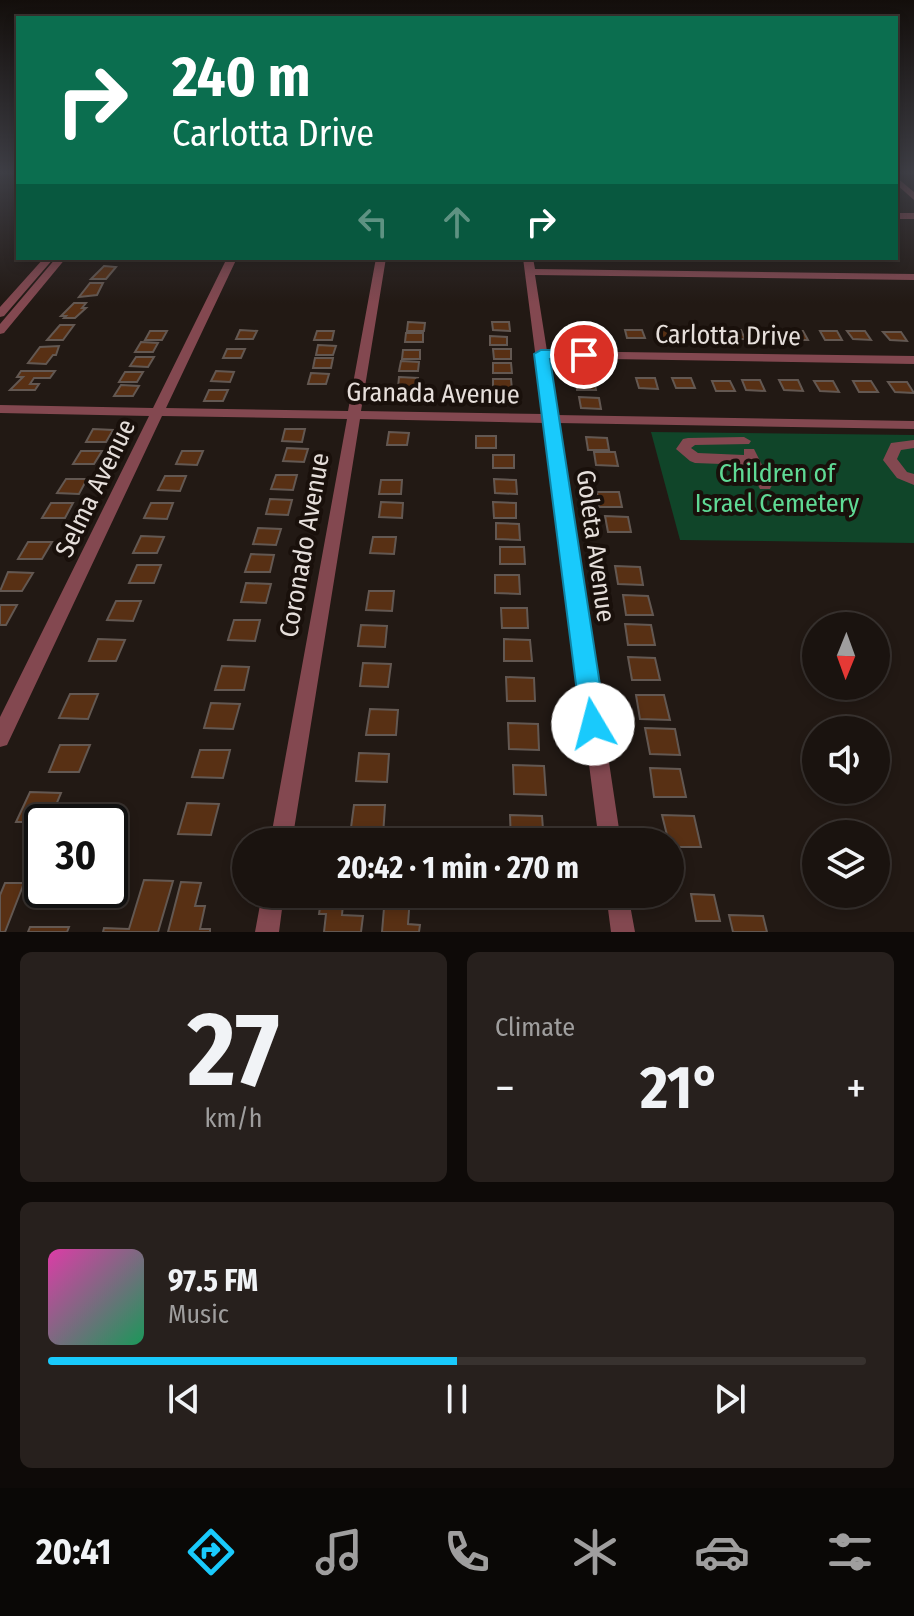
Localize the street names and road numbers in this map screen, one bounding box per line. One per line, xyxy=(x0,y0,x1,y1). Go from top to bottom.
street label: Carlotta Drive xyxy=(655,319,801,352)
street label: Granada Avenue xyxy=(346,376,520,411)
street label: Selma Avenue xyxy=(49,414,142,562)
street label: Coronado Avenue xyxy=(273,450,336,640)
street label: Goleta Avenue xyxy=(569,468,622,624)

